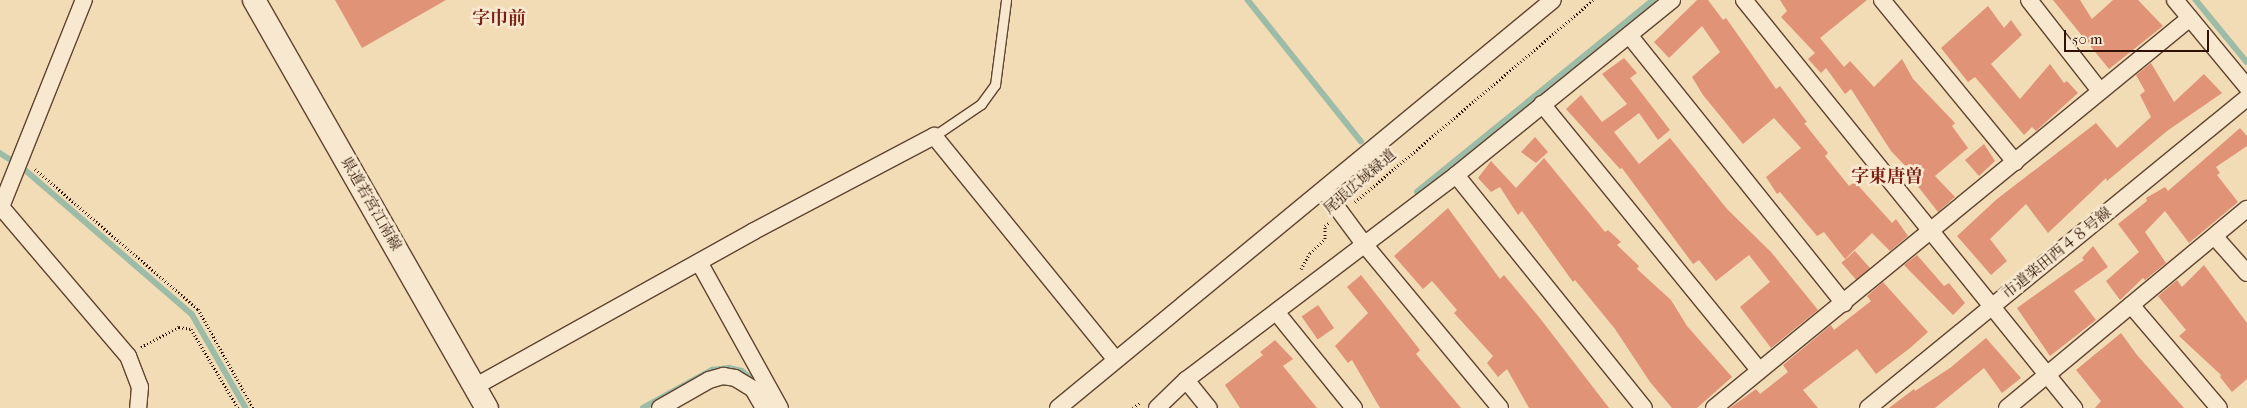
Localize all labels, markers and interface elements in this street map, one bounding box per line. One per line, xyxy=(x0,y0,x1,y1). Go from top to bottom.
district label: 字巾前 xyxy=(472,8,526,30)
scale bar xyxy=(2067,20,2212,52)
text: 50 m xyxy=(2072,30,2102,48)
street label: 尾張広域緑道 xyxy=(1320,146,1400,218)
street label: 県道若宮江南線 xyxy=(337,154,405,254)
district label: 字東唐曽 xyxy=(1851,166,1923,188)
street label: 市道楽田西４８号線 xyxy=(1999,204,2115,302)

